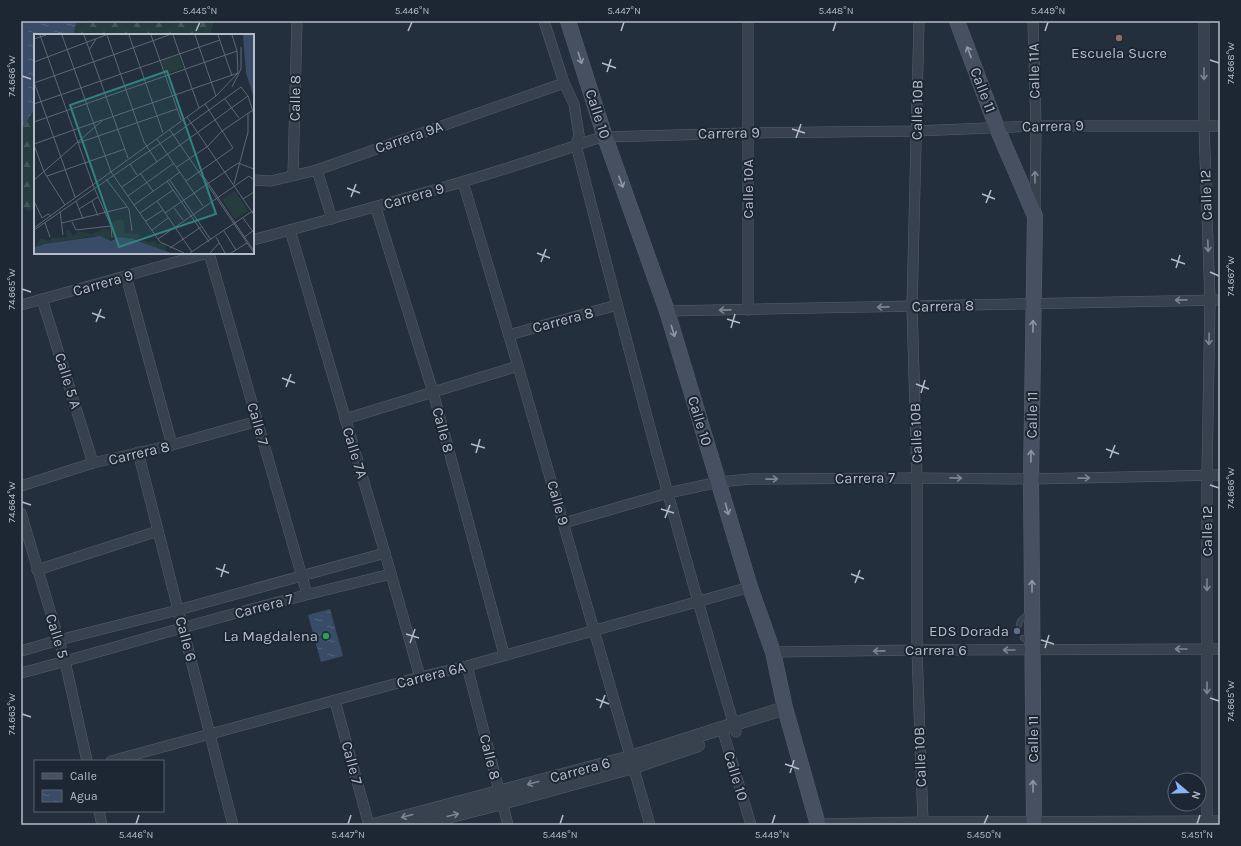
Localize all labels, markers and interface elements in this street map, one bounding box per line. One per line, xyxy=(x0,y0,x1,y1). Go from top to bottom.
text: 5.445°N xyxy=(183,5,217,17)
text: 5.446°N xyxy=(395,5,429,17)
text: 5.447°N xyxy=(607,5,641,17)
text: 5.448°N xyxy=(819,5,854,17)
text: 5.449°N xyxy=(1031,5,1065,17)
marker: Escuela Sucre xyxy=(1114,33,1124,43)
inset map xyxy=(34,34,254,254)
text: 74.668°W xyxy=(1225,42,1237,84)
street label: Calle 11A xyxy=(1025,43,1043,99)
place label: Escuela Sucre xyxy=(1071,44,1167,62)
one-way arrow xyxy=(964,47,972,59)
one-way arrow xyxy=(577,51,584,64)
text: 74.666°W xyxy=(6,55,18,97)
street label: Calle 11 xyxy=(966,65,1000,115)
one-way arrow xyxy=(1200,67,1208,80)
street label: Calle 8 xyxy=(286,75,304,121)
street label: Calle 10B xyxy=(907,80,927,140)
street label: Calle 10 xyxy=(582,87,614,141)
street label: Carrera 9 xyxy=(1022,116,1084,136)
street label: Carrera 9A xyxy=(373,117,446,157)
street label: Carrera 9 xyxy=(698,123,760,143)
street label: Calle 10A xyxy=(739,159,757,219)
street label: Calle 12 xyxy=(1196,169,1216,221)
one-way arrow xyxy=(1031,171,1039,184)
one-way arrow xyxy=(617,175,625,187)
street label: Carrera 9 xyxy=(382,179,446,213)
one-way arrow xyxy=(1204,239,1212,252)
text: 74.667°W xyxy=(1225,256,1237,296)
street label: Carrera 9 xyxy=(71,266,135,300)
text: 74.665°W xyxy=(6,268,18,310)
street label: Carrera 8 xyxy=(912,296,974,316)
one-way arrow xyxy=(1175,297,1188,304)
street label: Carrera 8 xyxy=(531,303,595,337)
one-way arrow xyxy=(877,303,890,311)
one-way arrow xyxy=(719,306,732,314)
one-way arrow xyxy=(1029,320,1037,333)
one-way arrow xyxy=(670,324,677,337)
one-way arrow xyxy=(1205,332,1213,345)
street label: Calle 5 A xyxy=(51,351,85,412)
street label: Calle 11 xyxy=(1023,391,1041,439)
street label: Calle 10 xyxy=(684,394,716,448)
street label: Calle 7 xyxy=(243,400,273,448)
street label: Calle 10B xyxy=(906,403,926,463)
street label: Calle 8 xyxy=(428,405,458,455)
street label: Calle 7A xyxy=(339,425,371,481)
street label: Carrera 8 xyxy=(107,437,171,469)
one-way arrow xyxy=(1027,450,1035,463)
text: 74.666°W xyxy=(1225,467,1237,509)
street label: Carrera 7 xyxy=(835,468,895,488)
one-way arrow xyxy=(949,474,962,482)
one-way arrow xyxy=(1077,474,1090,482)
one-way arrow xyxy=(765,475,778,483)
street label: Calle 9 xyxy=(543,478,573,528)
text: 74.664°W xyxy=(6,481,18,523)
one-way arrow xyxy=(724,502,731,515)
street label: Calle 12 xyxy=(1198,506,1216,556)
one-way arrow xyxy=(1203,578,1211,591)
one-way arrow xyxy=(1028,580,1036,593)
street label: Carrera 7 xyxy=(233,590,295,622)
street label: Calle 5 xyxy=(42,612,72,660)
street label: Calle 6 xyxy=(171,615,201,663)
place label: EDS Dorada xyxy=(929,622,1009,640)
marker: EDS Dorada xyxy=(1012,626,1022,636)
place label: La Magdalena xyxy=(223,627,318,645)
marker: La Magdalena xyxy=(321,631,331,641)
street label: Carrera 6 xyxy=(905,641,967,659)
one-way arrow xyxy=(1175,645,1188,653)
one-way arrow xyxy=(1003,646,1016,654)
one-way arrow xyxy=(873,647,886,654)
street label: Carrera 6A xyxy=(395,658,468,692)
text: 74.665°W xyxy=(1225,680,1237,722)
one-way arrow xyxy=(1203,681,1211,694)
text: 74.663°W xyxy=(6,693,18,735)
street label: Calle 11 xyxy=(1024,715,1042,763)
street label: Calle 10B xyxy=(910,727,930,787)
street label: Calle 8 xyxy=(476,732,504,782)
street label: Calle 7 xyxy=(338,739,366,787)
street label: Calle 10 xyxy=(720,749,752,803)
street label: Carrera 6 xyxy=(548,753,612,787)
legend xyxy=(34,760,164,812)
text: Calle xyxy=(70,769,97,783)
north arrow xyxy=(1167,772,1207,812)
one-way arrow xyxy=(526,780,539,787)
one-way arrow xyxy=(1029,780,1037,793)
text: Agua xyxy=(70,789,98,803)
text: N xyxy=(1189,789,1203,801)
one-way arrow xyxy=(446,811,459,819)
one-way arrow xyxy=(401,813,414,820)
text: 5.446°N xyxy=(119,829,153,841)
text: 5.447°N xyxy=(331,829,365,841)
text: 5.448°N xyxy=(543,829,578,841)
text: 5.449°N xyxy=(755,829,789,841)
text: 5.450°N xyxy=(967,829,1001,841)
text: 5.451°N xyxy=(1181,829,1213,841)

